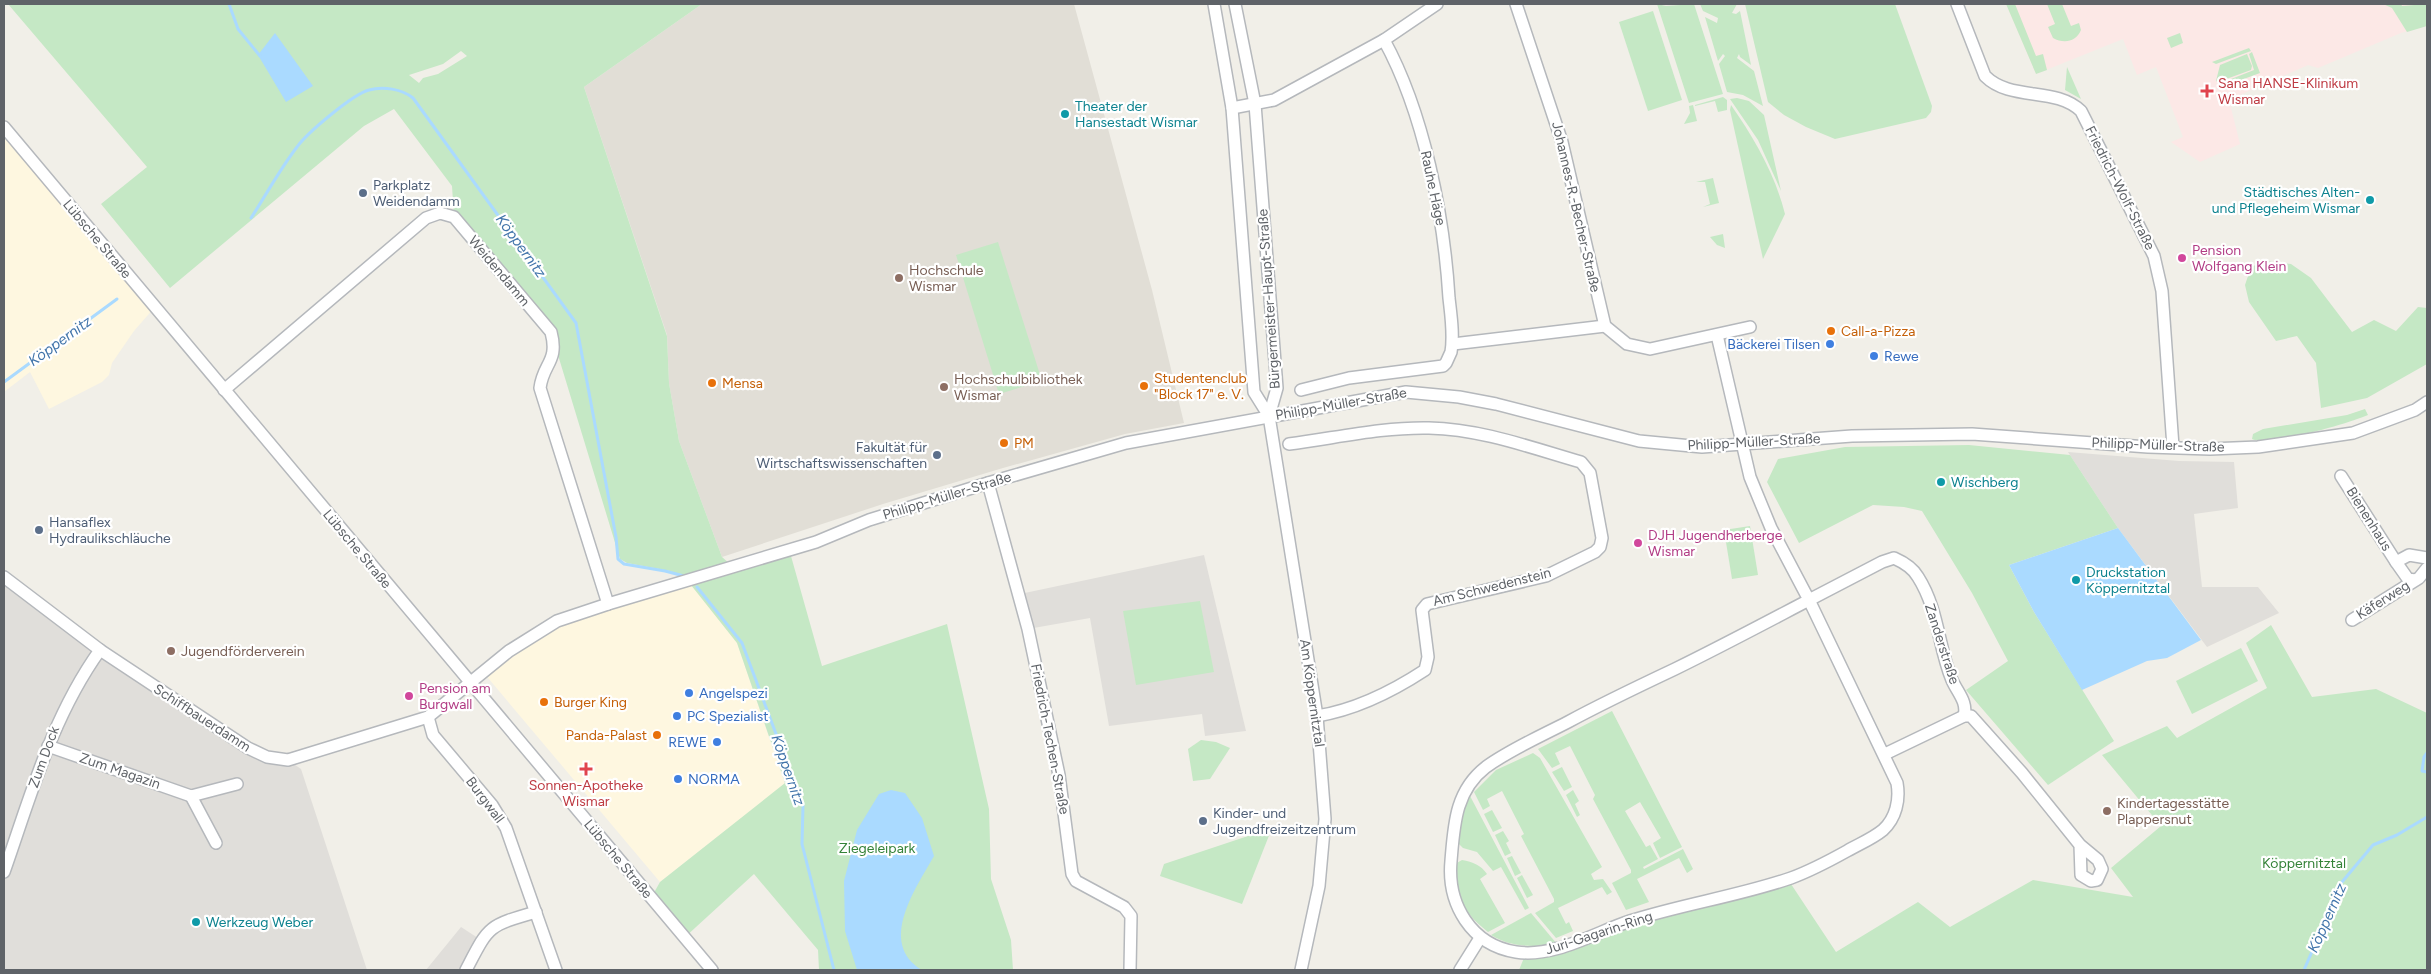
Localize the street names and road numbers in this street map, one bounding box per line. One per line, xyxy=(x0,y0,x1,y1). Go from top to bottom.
street label: Johannes-R.-Becher-Straße xyxy=(1548,120,1604,294)
street label: Friedrich-Wolf-Straße xyxy=(2081,123,2159,253)
street label: Rauhe Häge xyxy=(1417,149,1449,227)
street label: Lübsche Straße xyxy=(59,196,135,282)
street label: Bürgermeister-Haupt-Straße xyxy=(1254,208,1284,390)
street label: Weidendamm xyxy=(465,232,533,310)
street label: Philipp-Müller-Straße xyxy=(1274,384,1408,424)
street label: Philipp-Müller-Straße xyxy=(1687,430,1821,454)
street label: Philipp-Müller-Straße xyxy=(2091,434,2225,456)
street label: Philipp-Müller-Straße xyxy=(881,468,1014,524)
street label: Bienenhaus xyxy=(2343,484,2395,554)
street label: Lübsche Straße xyxy=(319,506,395,592)
street label: Am Schwedenstein xyxy=(1431,564,1553,610)
street label: Käferweg xyxy=(2353,577,2413,623)
street label: Zanderstraße xyxy=(1921,602,1963,687)
street label: Am Köppernitztal xyxy=(1296,638,1328,748)
street label: Friedrich-Techen-Straße xyxy=(1027,662,1073,816)
street label: Schiffbauerdamm xyxy=(150,680,254,756)
street label: Zum Dock xyxy=(25,724,63,790)
street label: Zum Magazin xyxy=(77,749,163,793)
street label: Burgwall xyxy=(462,774,508,826)
street label: Lübsche Straße xyxy=(580,816,656,902)
street label: Juri-Gagarin-Ring xyxy=(1543,908,1655,958)

